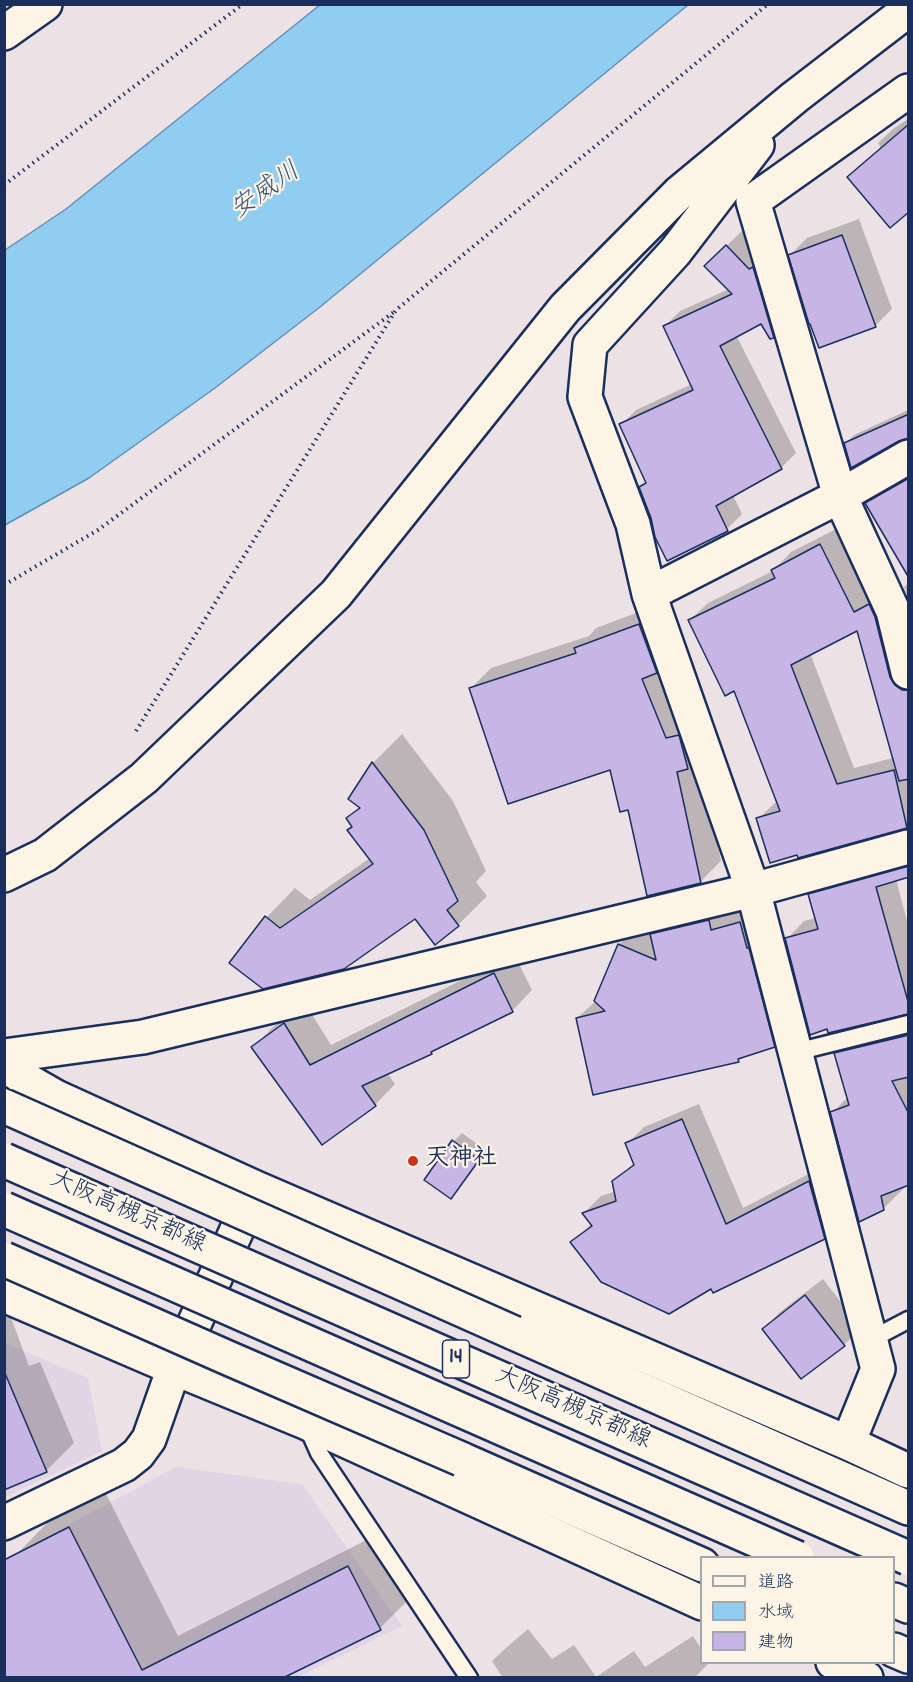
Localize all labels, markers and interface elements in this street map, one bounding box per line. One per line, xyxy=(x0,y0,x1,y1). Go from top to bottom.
water label: 安威川 xyxy=(226,158,308,228)
place label: 天神社 xyxy=(425,1147,497,1175)
marker: 天神社 xyxy=(406,1154,420,1168)
street label: 大阪高槻京都線 xyxy=(44,1167,210,1261)
road number: 14 xyxy=(442,1340,470,1378)
street label: 大阪高槻京都線 xyxy=(489,1363,655,1457)
legend xyxy=(700,1556,895,1664)
text: 道路 xyxy=(758,1571,794,1596)
text: 水域 xyxy=(758,1601,794,1626)
text: 建物 xyxy=(758,1631,794,1656)

